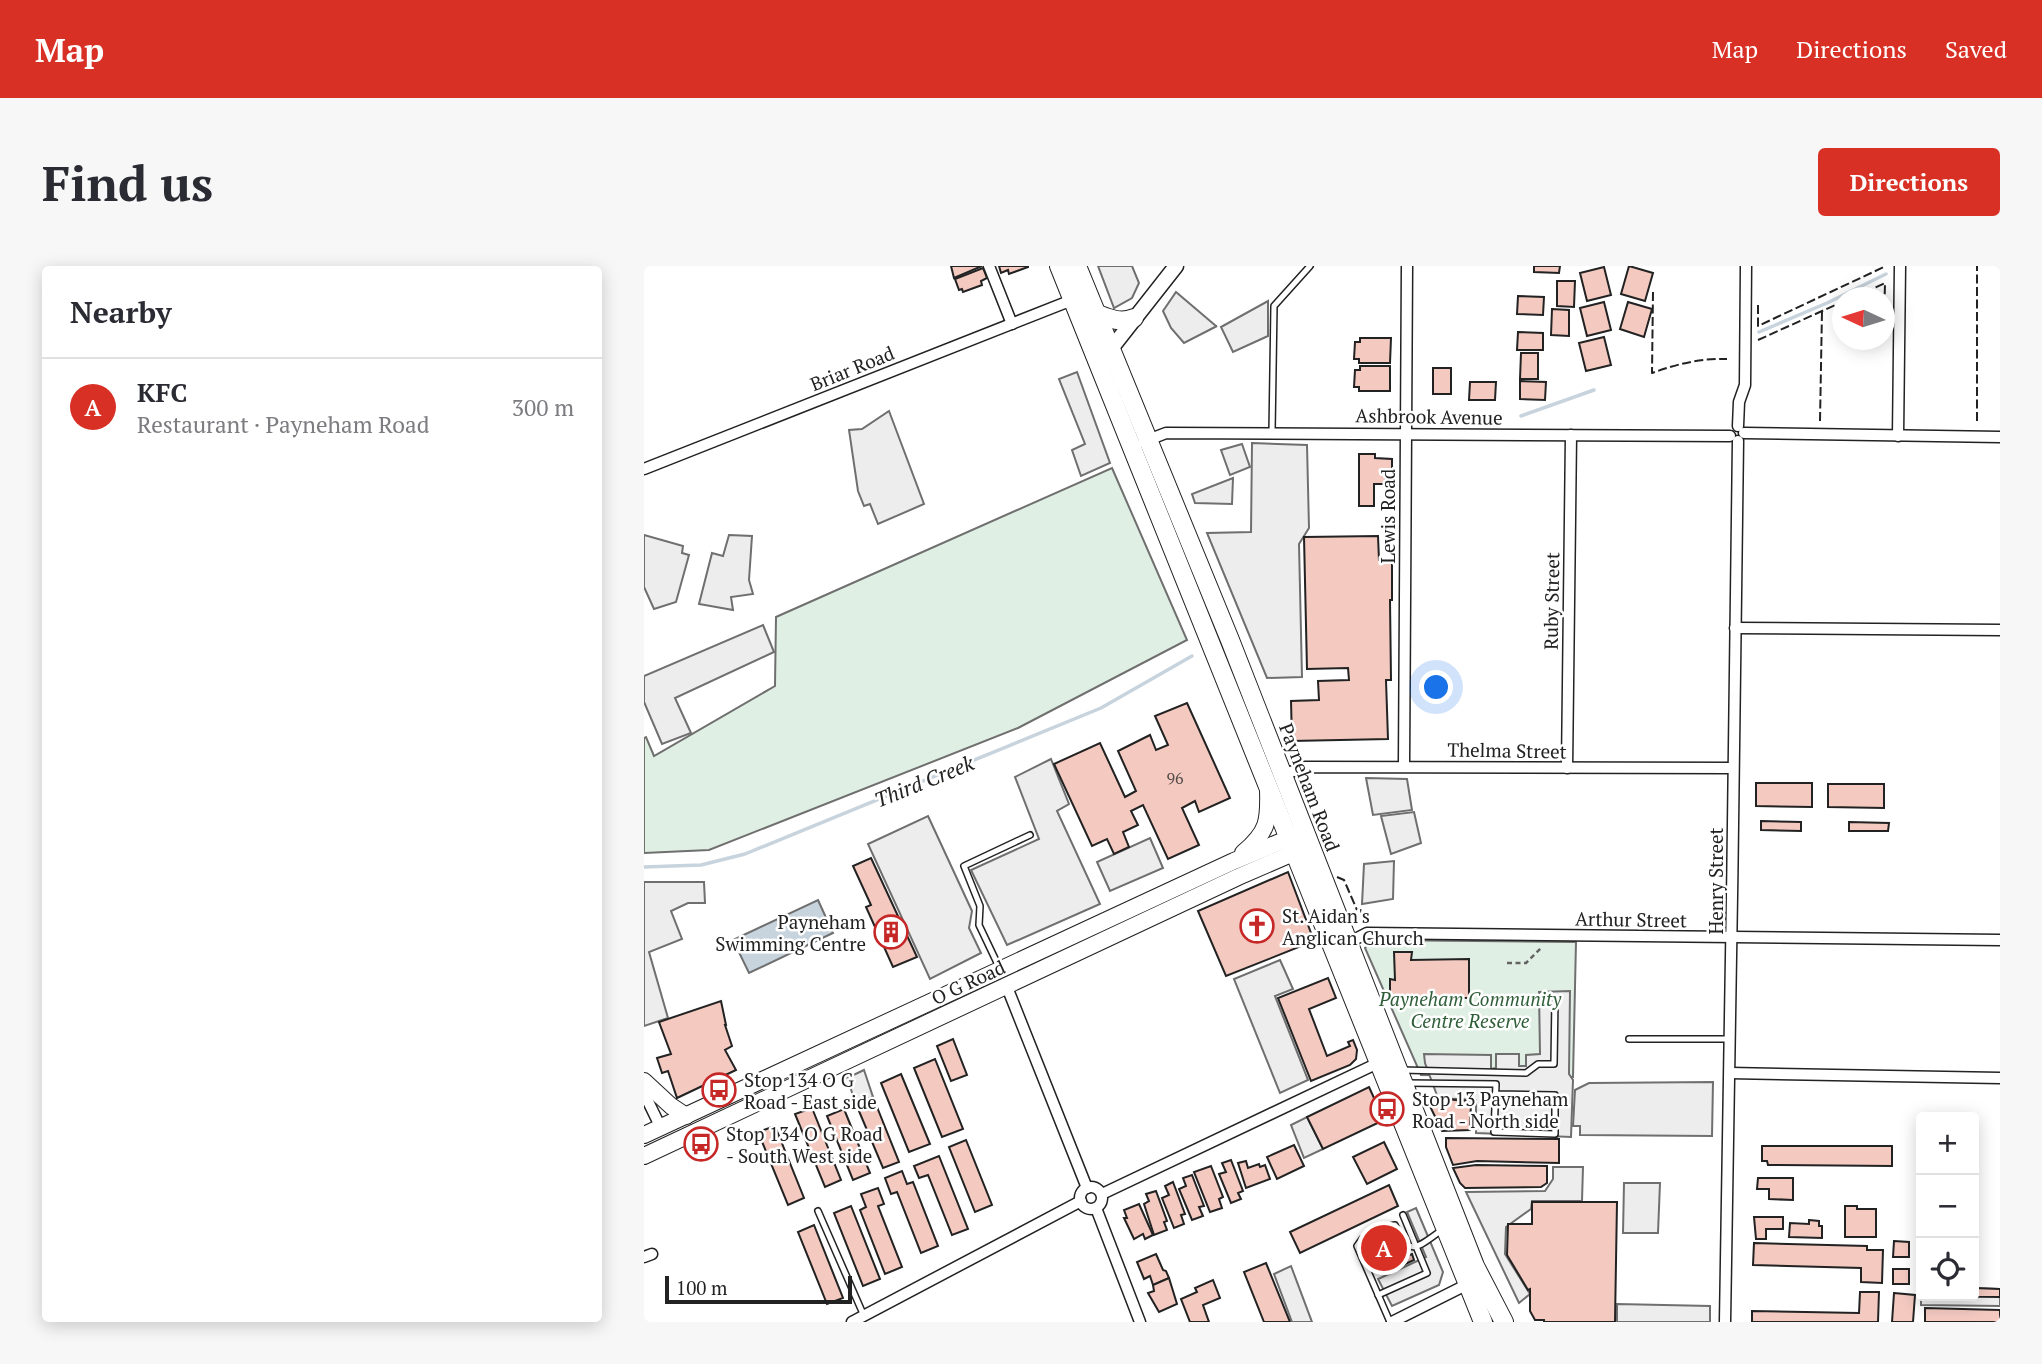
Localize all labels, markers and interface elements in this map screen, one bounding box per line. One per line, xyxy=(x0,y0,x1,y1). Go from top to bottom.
text: Map xyxy=(35,28,104,71)
text: Map xyxy=(1712,33,1758,65)
text: Directions xyxy=(1796,33,1907,65)
text: Saved xyxy=(1945,33,2007,65)
button: Directions xyxy=(1818,148,2000,216)
text: Find us xyxy=(42,150,213,215)
north arrow xyxy=(1832,287,1895,350)
text: Nearby xyxy=(70,292,172,332)
street label: Briar Road xyxy=(806,340,898,396)
text: KFC xyxy=(137,375,187,409)
text: A xyxy=(85,392,101,423)
text: 300 m xyxy=(512,392,574,423)
street label: Ashbrook Avenue xyxy=(1355,402,1503,430)
text: Restaurant · Payneham Road xyxy=(137,409,429,440)
street label: Lewis Road xyxy=(1375,468,1400,563)
street label: Ruby Street xyxy=(1538,552,1564,650)
your location xyxy=(1419,670,1453,704)
street label: Payneham Road xyxy=(1274,719,1346,855)
street label: Thelma Street xyxy=(1447,736,1567,764)
water label: Third Creek xyxy=(870,748,979,814)
house number: 96 xyxy=(1166,767,1184,789)
street label: Henry Street xyxy=(1703,827,1728,935)
place label: St. Aidan's Anglican Church xyxy=(1282,903,1424,950)
street label: Arthur Street xyxy=(1575,906,1687,932)
church icon: St. Aidan's Anglican Church xyxy=(1238,907,1276,945)
place label: Payneham Swimming Centre xyxy=(715,909,867,956)
building icon: Payneham Swimming Centre xyxy=(872,913,910,951)
street label: O G Road xyxy=(927,954,1009,1010)
park label: Payneham Community Centre Reserve xyxy=(1378,986,1562,1033)
place label: Stop 134 O G Road - East side xyxy=(744,1067,877,1114)
bus stop icon: Stop 134 O G Road - East side xyxy=(700,1071,738,1109)
place label: Stop 13 Payneham Road - North side xyxy=(1412,1086,1569,1133)
bus stop icon: Stop 13 Payneham Road - North side xyxy=(1368,1090,1406,1128)
map controls xyxy=(1916,1112,1979,1301)
button: + xyxy=(1916,1112,1979,1175)
place label: Stop 134 O G Road - South West side xyxy=(726,1121,883,1168)
bus stop icon: Stop 134 O G Road - South West side xyxy=(682,1125,720,1163)
button: − xyxy=(1916,1175,1979,1238)
pin: A xyxy=(1361,1222,1407,1274)
button: locate xyxy=(1916,1238,1979,1301)
scale bar xyxy=(665,1273,852,1305)
text: 100 m xyxy=(676,1275,727,1300)

